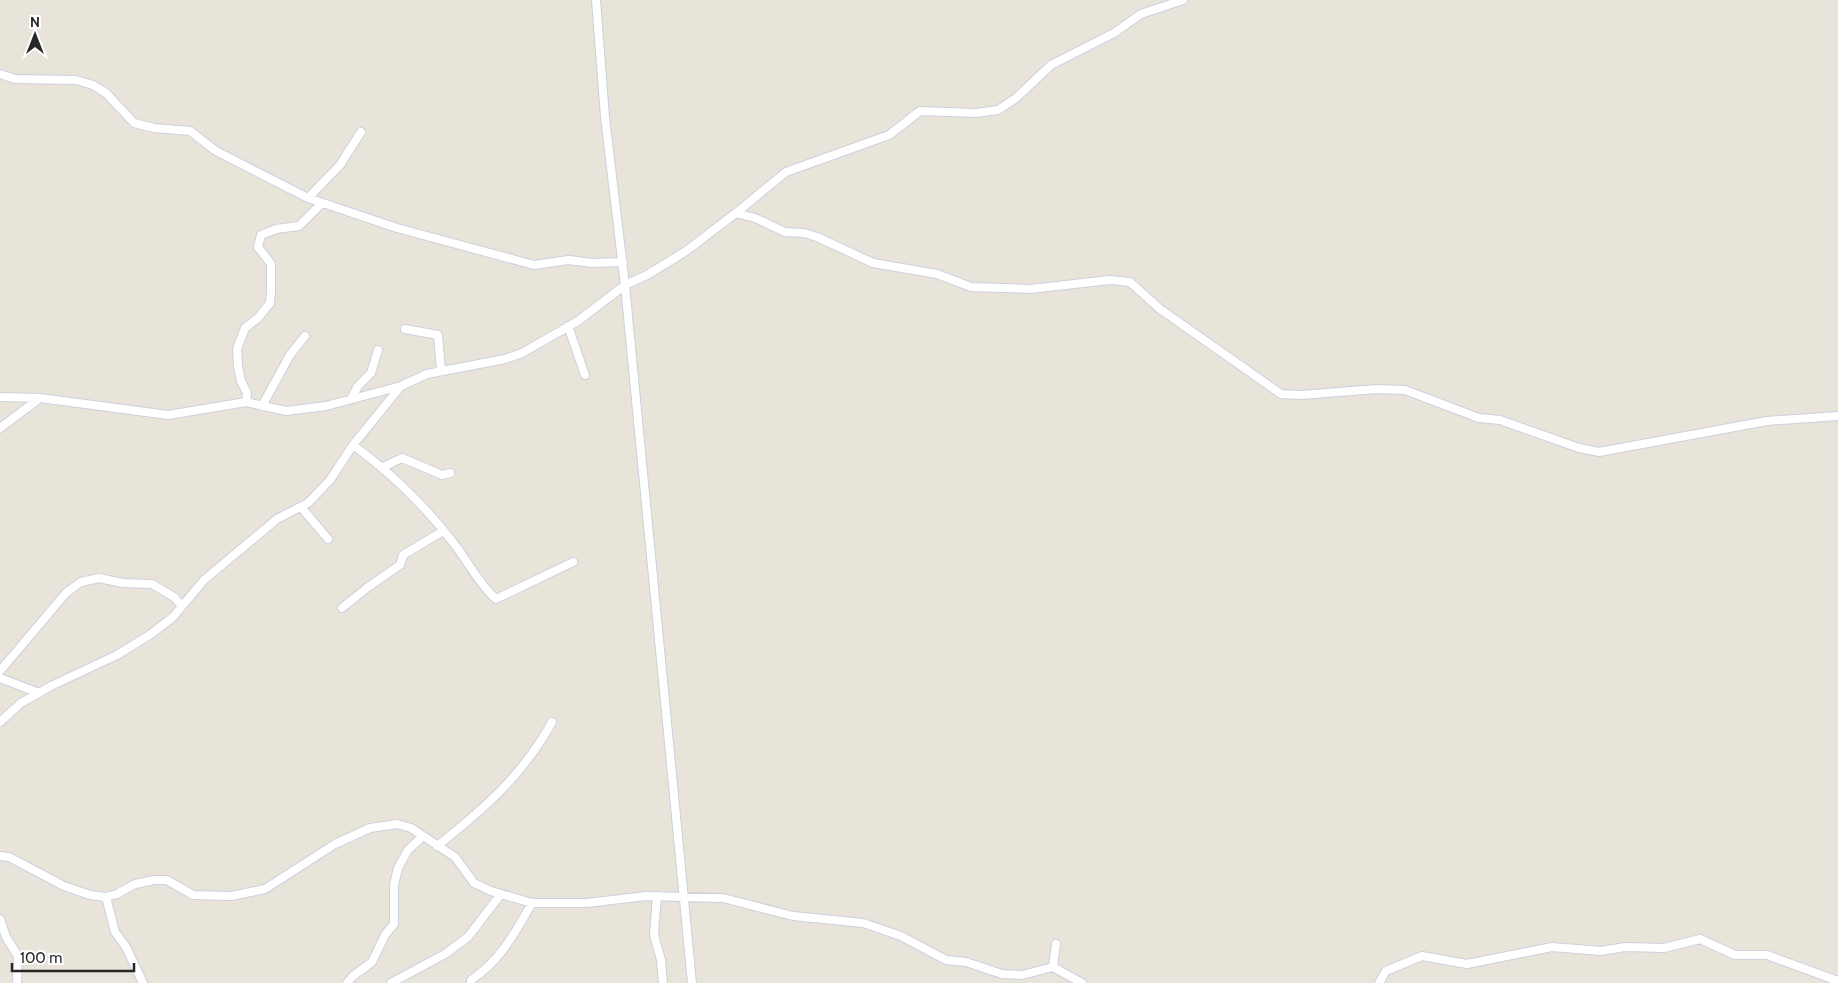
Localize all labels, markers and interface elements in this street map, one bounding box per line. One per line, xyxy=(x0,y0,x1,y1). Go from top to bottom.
north arrow xyxy=(10,10,60,60)
text: N xyxy=(30,13,40,31)
scale bar xyxy=(12,940,135,972)
text: 100 m xyxy=(20,949,62,967)

